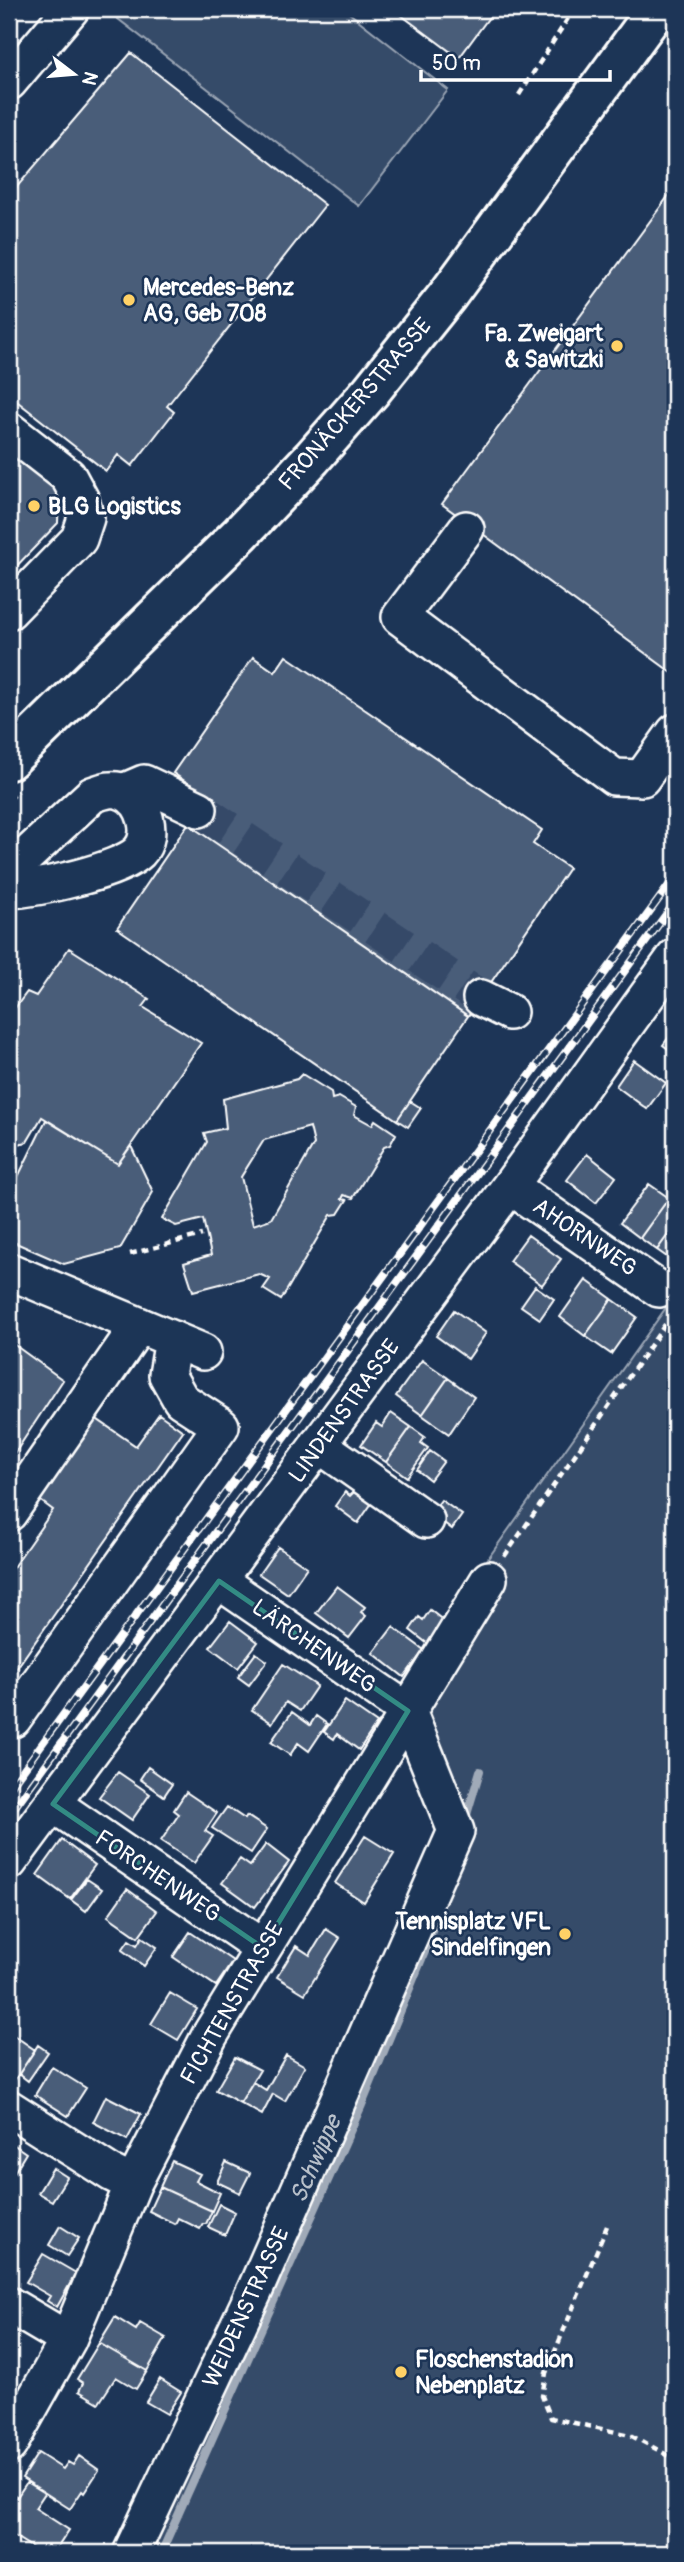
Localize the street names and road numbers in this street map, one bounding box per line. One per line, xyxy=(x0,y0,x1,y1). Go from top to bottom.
street label: FRONÄCKERSTRASSE xyxy=(272,312,438,496)
street label: AHORNWEG xyxy=(527,1191,643,1283)
street label: LINDENSTRASSE xyxy=(282,1333,406,1489)
street label: LÄRCHENWEG xyxy=(246,1592,382,1700)
street label: FORCHENWEG xyxy=(90,1823,226,1929)
street label: FICHTENSTRASSE xyxy=(174,1916,290,2089)
street label: WEIDENSTRASSE xyxy=(196,2222,296,2392)

